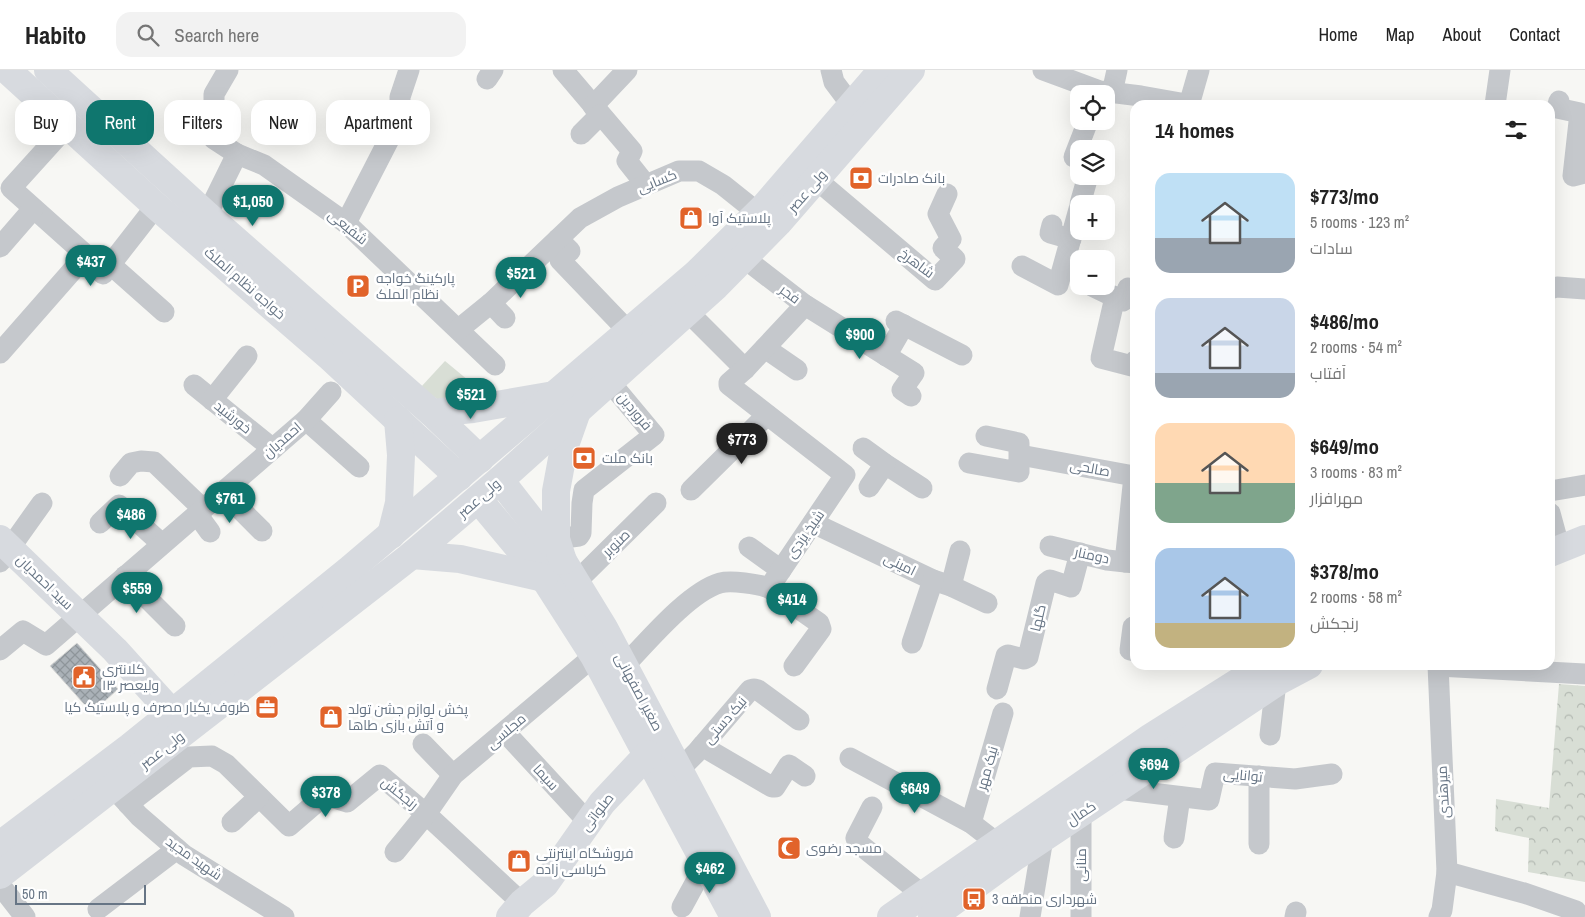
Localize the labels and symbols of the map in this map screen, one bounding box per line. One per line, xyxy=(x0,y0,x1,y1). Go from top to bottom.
street label: کسایی xyxy=(635,165,679,197)
bank icon: بانک صادرات xyxy=(848,165,874,191)
street label: ولی عصر xyxy=(783,166,831,217)
place label: بانک صادرات xyxy=(878,169,945,187)
pin: $1,050 xyxy=(212,184,294,227)
shop icon: پلاستیک آوا xyxy=(678,205,704,231)
street label: شفیعی xyxy=(324,206,372,248)
place label: پلاستیک آوا xyxy=(708,209,771,228)
street label: خواجه نظام الملک xyxy=(200,243,289,324)
pin: $437 xyxy=(61,244,121,287)
street label: شاهرخ xyxy=(896,244,938,282)
pin: $521 xyxy=(491,256,551,299)
place label: پارکینگ خواجه نظام الملک xyxy=(376,269,455,304)
parking icon: پارکینگ خواجه نظام الملک xyxy=(345,273,371,299)
street label: فجر xyxy=(775,280,804,308)
pin: $900 xyxy=(830,318,890,360)
pin: $521 xyxy=(441,378,501,420)
street label: فروردین xyxy=(614,388,656,434)
street label: خورشید xyxy=(211,397,255,437)
street label: احمدیان xyxy=(259,418,305,462)
pin: $773 xyxy=(712,422,772,465)
bank icon: بانک ملت xyxy=(571,445,597,471)
place label: بانک ملت xyxy=(602,449,653,467)
street label: صالحی xyxy=(1069,456,1111,480)
street label: ولی عصر xyxy=(453,474,504,522)
pin: $761 xyxy=(200,482,260,524)
pin: $486 xyxy=(101,498,161,540)
street label: شیخ یزدی xyxy=(782,506,828,562)
street label: صنوبر xyxy=(598,526,634,561)
street label: دومنار xyxy=(1072,542,1111,567)
street label: امینی xyxy=(881,549,919,579)
street label: سید احمدیان xyxy=(13,551,77,613)
pin: $559 xyxy=(107,572,167,614)
pin: $414 xyxy=(762,582,822,625)
street label: گلها xyxy=(1026,603,1050,633)
street label: صغیر اصفهانی xyxy=(611,650,667,734)
place label: کلانتری ۱۳ ولیعصر xyxy=(102,660,159,694)
public building icon: کلانتری ۱۳ ولیعصر xyxy=(71,664,97,690)
street label: نیک دستی xyxy=(699,692,751,748)
office icon: ظروف یکبار مصرف و پلاستیک کیا xyxy=(254,694,280,720)
place label: ظروف یکبار مصرف و پلاستیک کیا xyxy=(64,698,250,717)
place label: پخش لوازم جشن تولد و آتش بازی طاها xyxy=(348,700,468,734)
shop icon: پخش لوازم جشن تولد و آتش بازی طاها xyxy=(318,704,344,730)
street label: مجلسی xyxy=(483,709,529,753)
street label: ولی عصر xyxy=(136,727,188,773)
street label: نیک مهر xyxy=(972,744,1002,793)
pin: $694 xyxy=(1124,748,1184,790)
street label: سیما xyxy=(529,760,563,794)
street label: توانایی xyxy=(1223,764,1264,786)
street label: میرهندی xyxy=(1433,765,1453,819)
pin: $649 xyxy=(885,772,945,814)
street label: رنجکش xyxy=(378,773,422,813)
pin: $378 xyxy=(296,776,356,818)
street label: صلواتی xyxy=(576,789,618,835)
street label: کمال xyxy=(1063,797,1099,829)
street label: شهید مجید xyxy=(162,832,226,884)
mosque icon: مسجد رضوی xyxy=(776,835,802,861)
place label: مسجد رضوی xyxy=(806,839,882,857)
place label: فروشگاه اینترنتی کرباسی زاده xyxy=(536,844,633,878)
shop icon: فروشگاه اینترنتی کرباسی زاده xyxy=(506,848,532,874)
street label: منانی xyxy=(1072,848,1090,882)
pin: $462 xyxy=(680,852,740,894)
scale bar xyxy=(15,882,146,905)
bus stop icon: شهرداری منطقه 3 xyxy=(961,886,987,912)
place label: شهرداری منطقه 3 xyxy=(992,890,1097,908)

